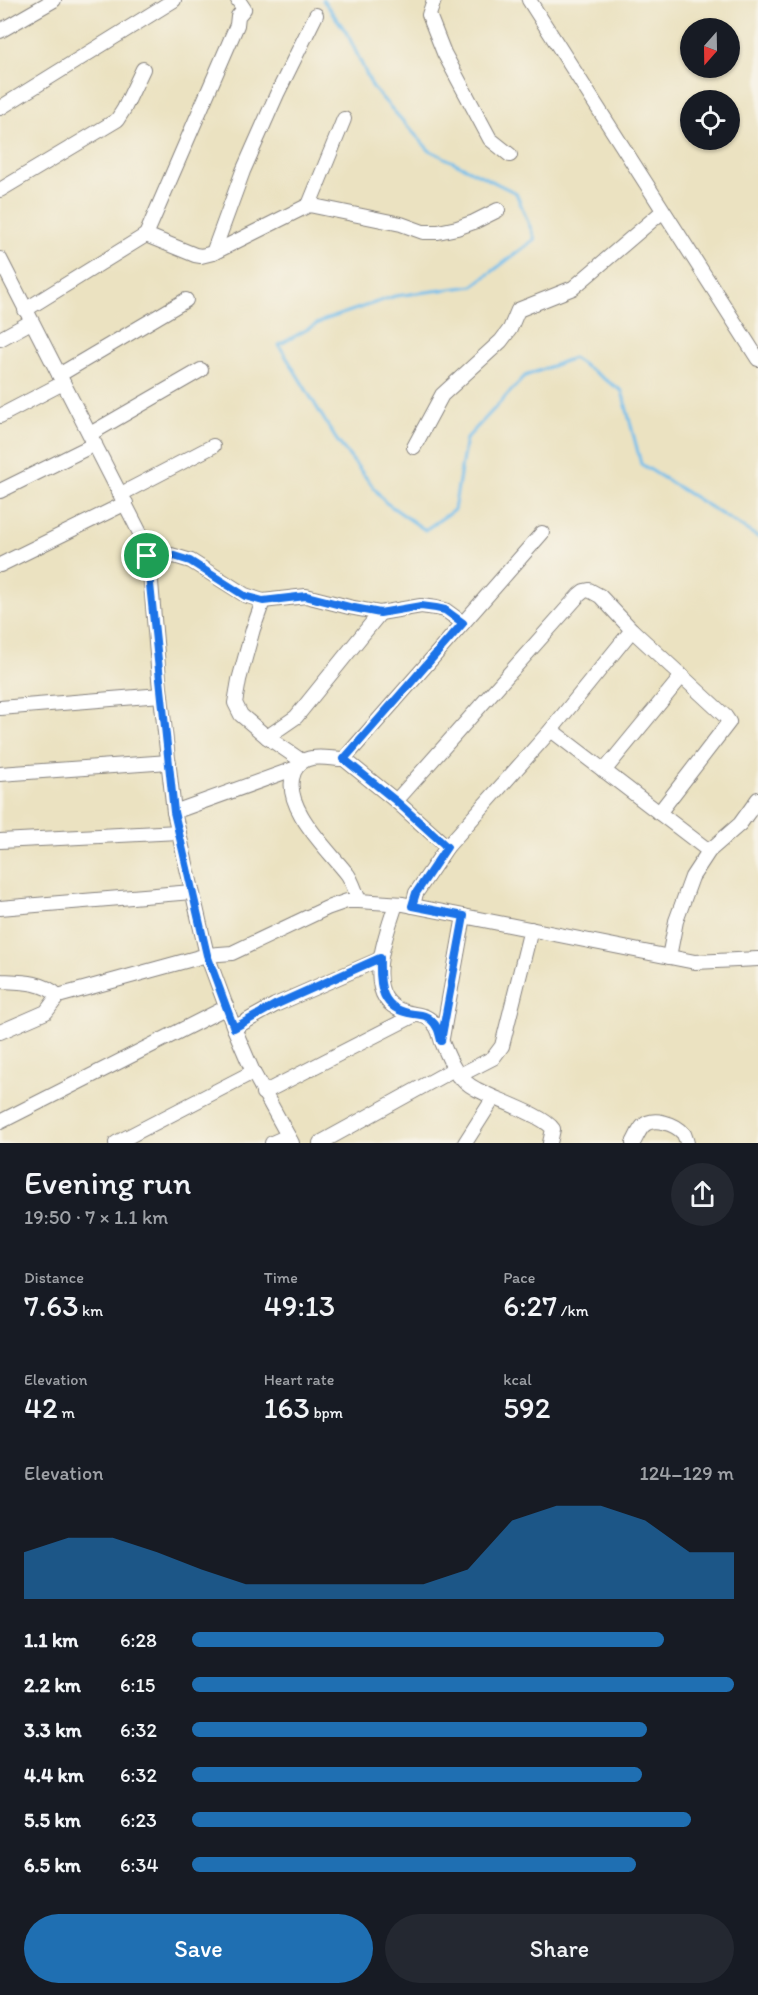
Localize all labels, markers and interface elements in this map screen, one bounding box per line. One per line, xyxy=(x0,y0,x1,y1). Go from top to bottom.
north arrow xyxy=(680,18,740,78)
map controls xyxy=(680,18,740,150)
button: locate xyxy=(680,90,740,150)
pin xyxy=(121,530,172,581)
icon: arrive xyxy=(130,539,163,572)
text: Evening run xyxy=(24,1163,191,1202)
button: share xyxy=(671,1163,734,1226)
text: 19:50 · 7 × 1.1 km xyxy=(24,1205,168,1229)
text: Distance xyxy=(24,1268,84,1287)
text: Time xyxy=(264,1268,298,1287)
text: Pace xyxy=(503,1268,535,1287)
text: 7.63 xyxy=(24,1287,78,1324)
text: 49:13 xyxy=(264,1287,335,1324)
text: 6:27 xyxy=(503,1287,557,1324)
text: km xyxy=(78,1301,103,1320)
text: /km xyxy=(557,1301,589,1320)
text: Elevation xyxy=(24,1370,88,1389)
text: Heart rate xyxy=(264,1370,334,1389)
text: kcal xyxy=(503,1370,532,1389)
text: 42 xyxy=(24,1389,58,1426)
text: 163 xyxy=(264,1389,310,1426)
text: 592 xyxy=(503,1389,551,1426)
text: m xyxy=(58,1403,75,1422)
text: bpm xyxy=(310,1403,343,1422)
text: Elevation xyxy=(24,1461,103,1485)
text: 124–129 m xyxy=(639,1461,734,1485)
text: 1.1 km xyxy=(24,1628,78,1652)
text: 6:28 xyxy=(120,1628,157,1652)
text: 2.2 km xyxy=(24,1673,81,1697)
text: 6:15 xyxy=(120,1673,155,1697)
text: 3.3 km xyxy=(24,1718,82,1742)
text: 6:32 xyxy=(120,1718,157,1742)
text: 4.4 km xyxy=(24,1763,84,1787)
text: 6:32 xyxy=(120,1763,157,1787)
text: 5.5 km xyxy=(24,1808,81,1832)
text: 6:23 xyxy=(120,1808,157,1832)
text: 6.5 km xyxy=(24,1853,81,1877)
text: 6:34 xyxy=(120,1853,158,1877)
button: Save xyxy=(24,1914,373,1983)
button: Share xyxy=(385,1914,734,1983)

